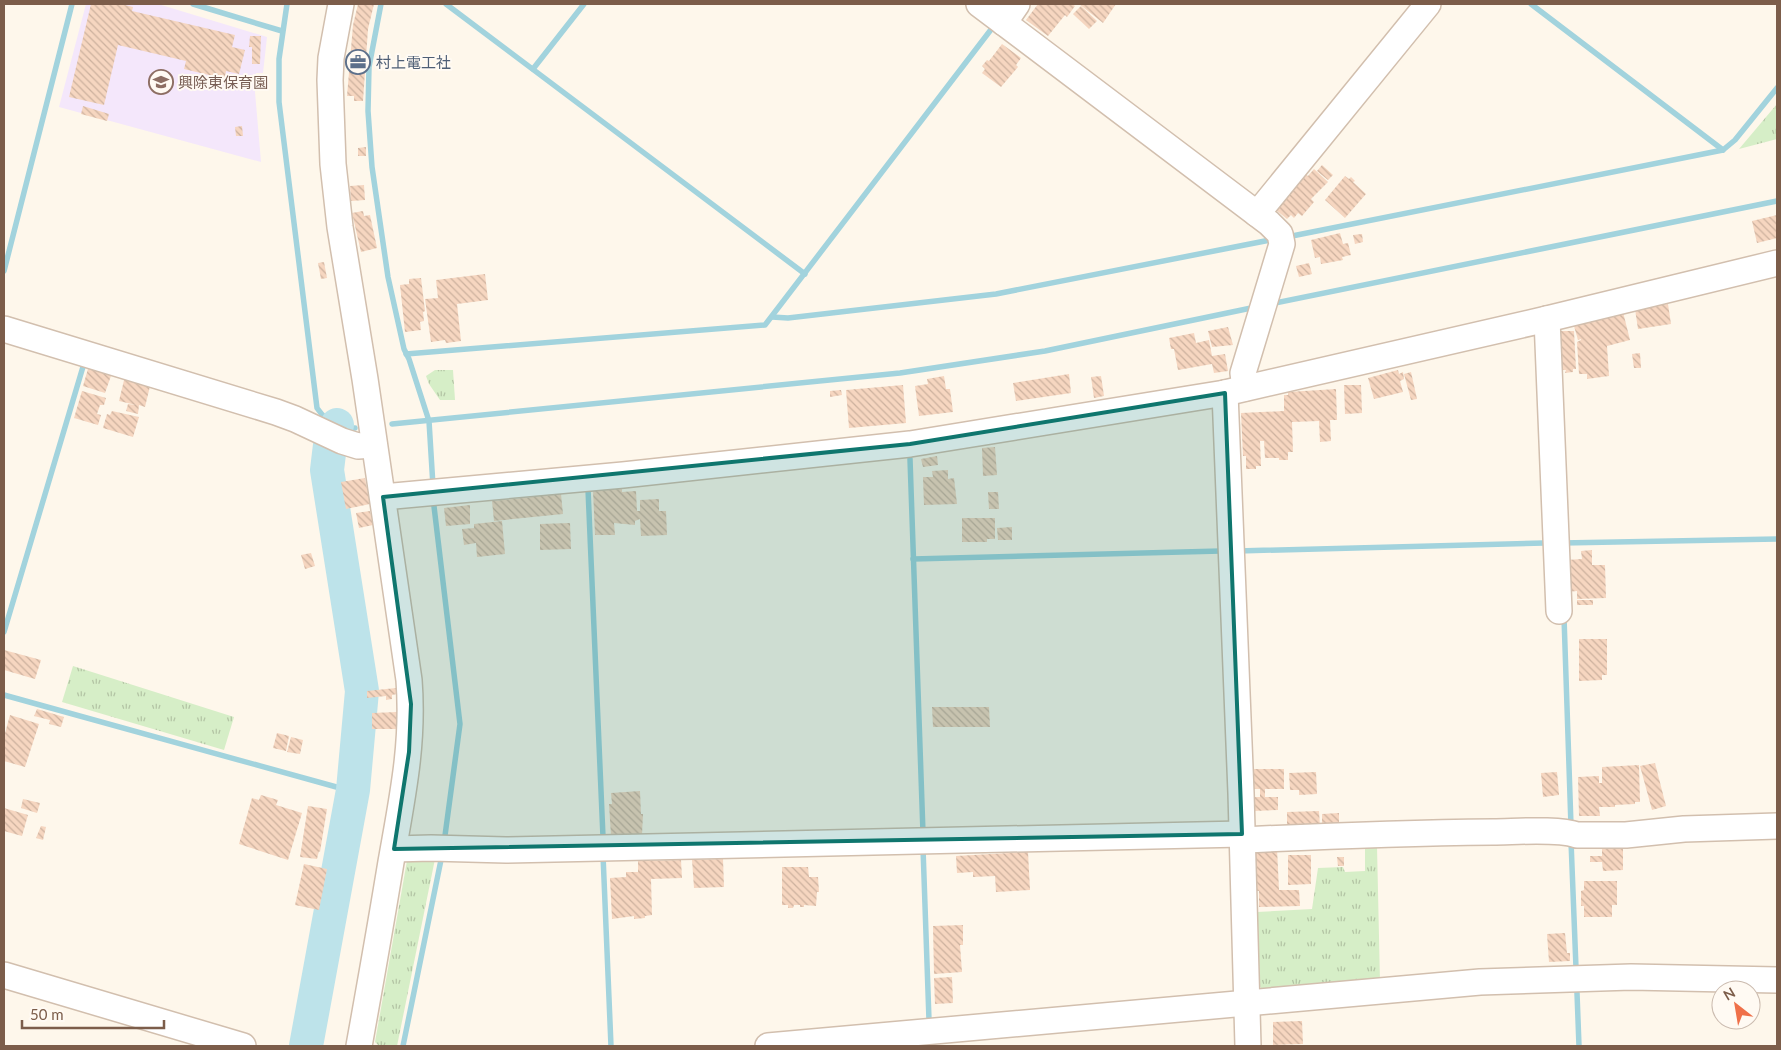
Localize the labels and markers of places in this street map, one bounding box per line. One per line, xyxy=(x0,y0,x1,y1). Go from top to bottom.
office icon: 村上電工社 xyxy=(345,49,371,75)
place label: 村上電工社 xyxy=(376,53,451,71)
school or university icon: 興除東保育園 xyxy=(148,69,174,95)
place label: 興除東保育園 xyxy=(178,73,268,91)

